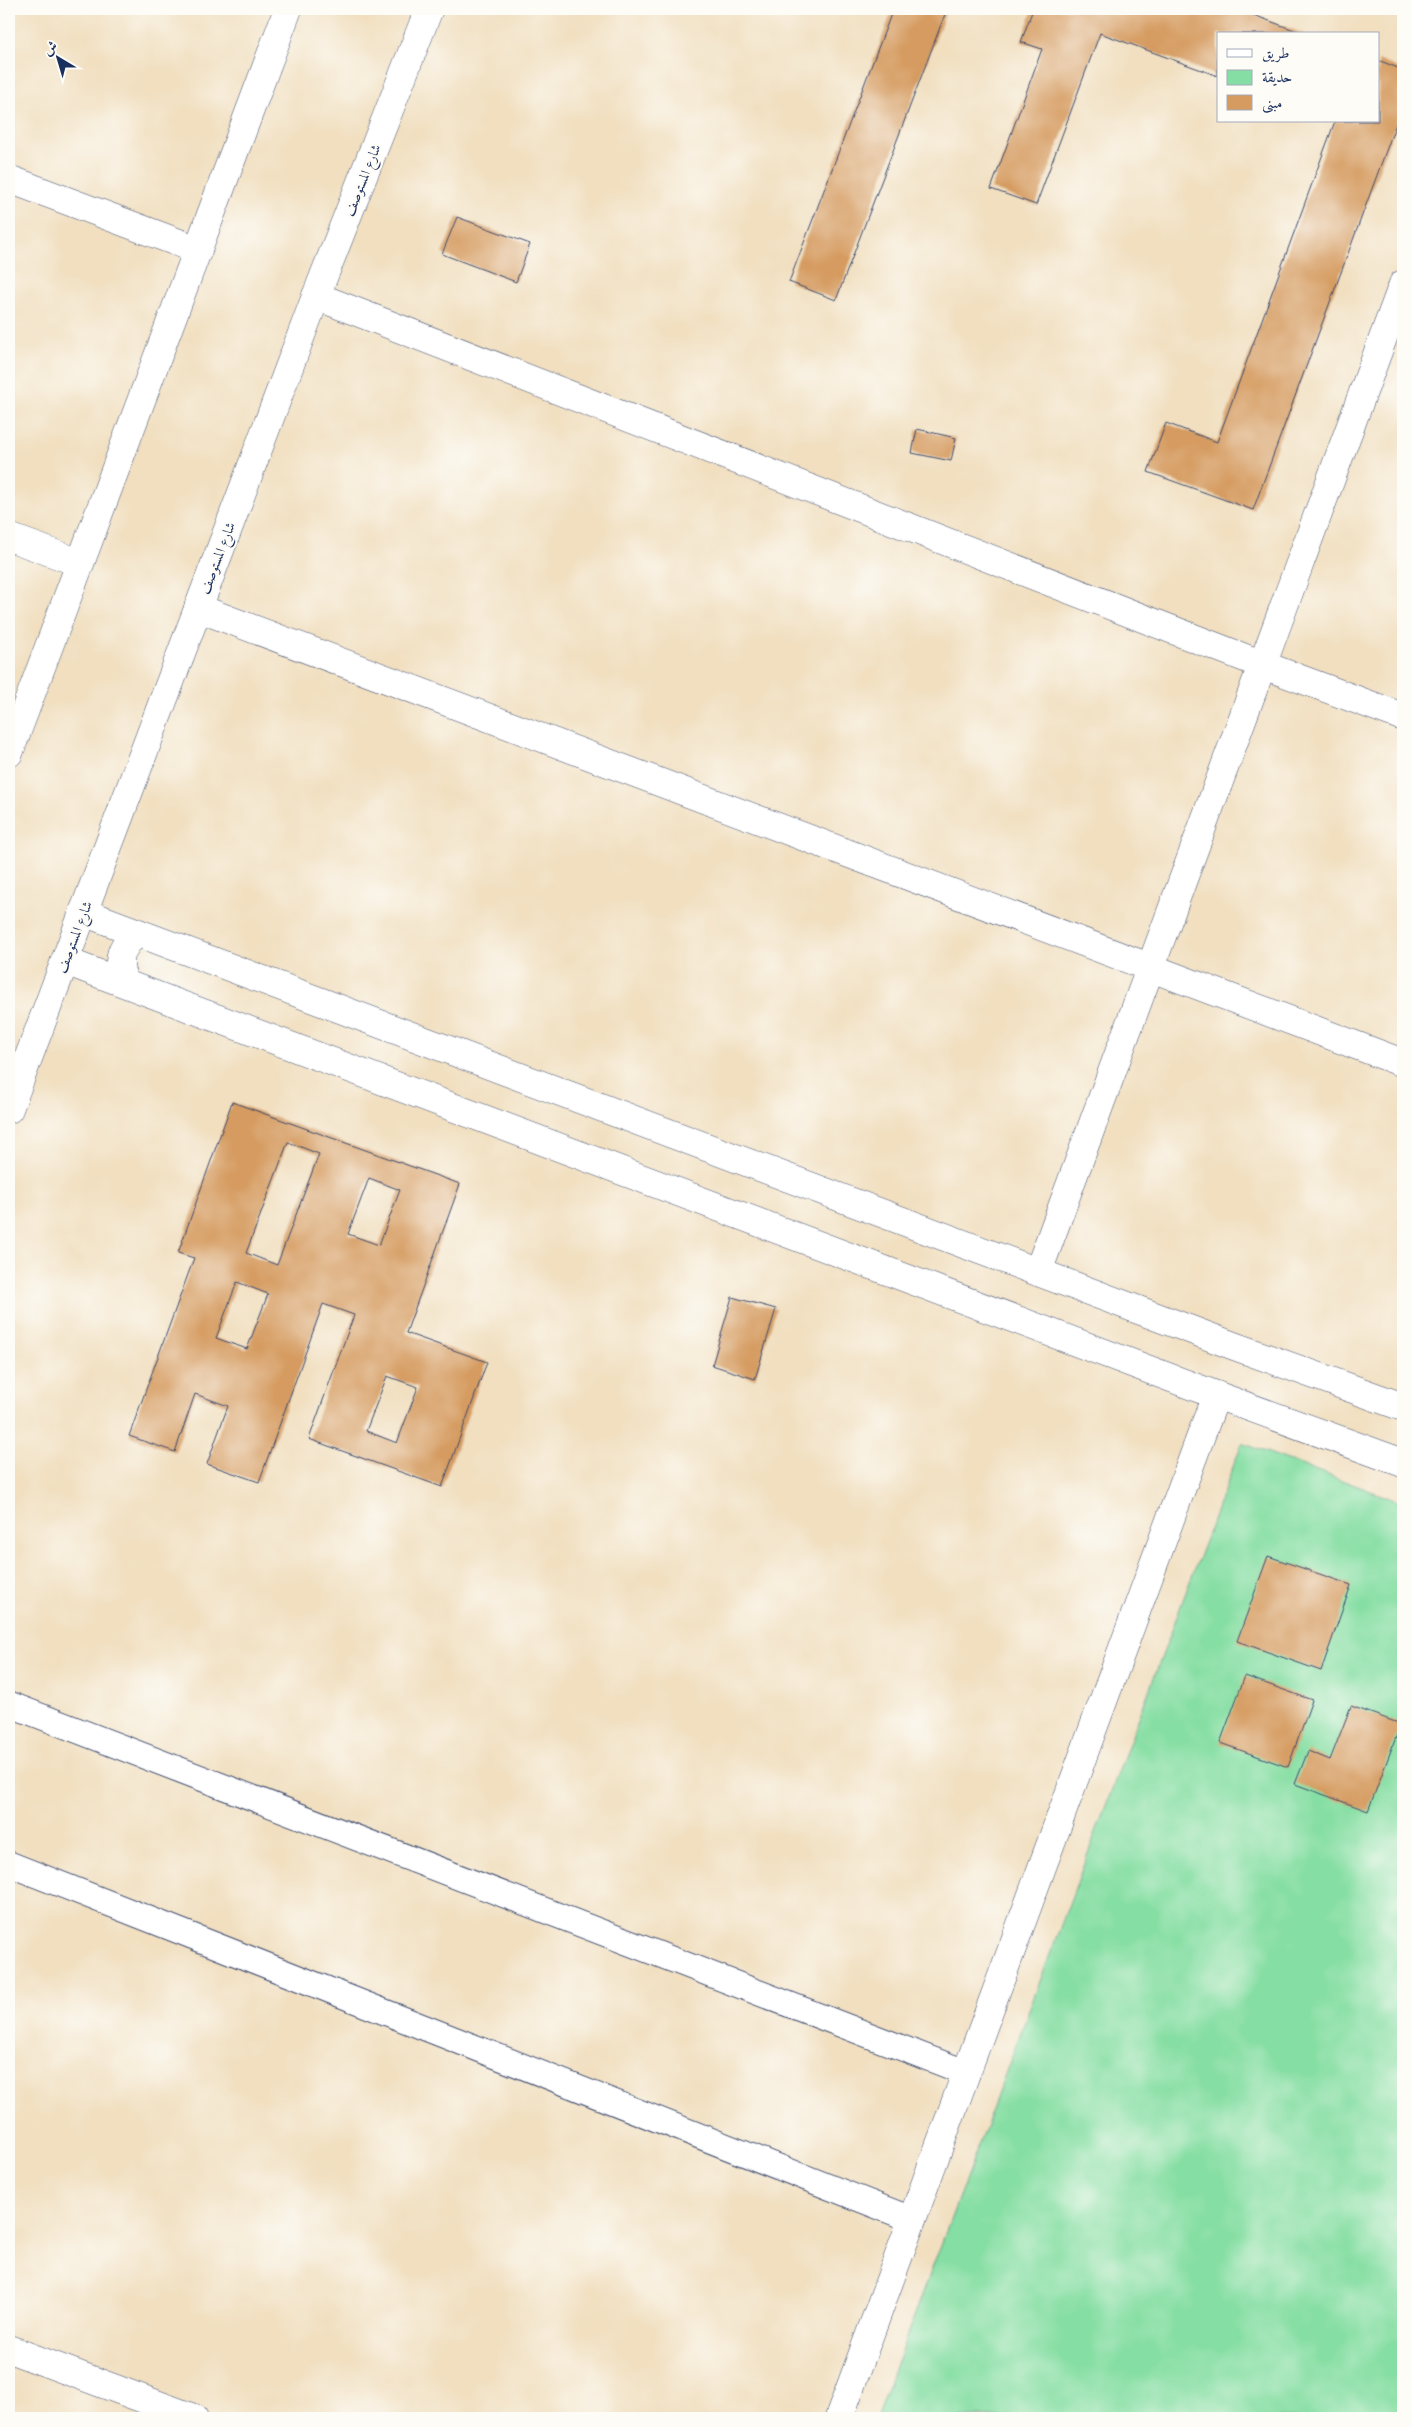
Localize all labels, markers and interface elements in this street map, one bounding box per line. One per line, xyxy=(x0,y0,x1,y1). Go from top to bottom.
north arrow xyxy=(32,32,82,82)
legend xyxy=(1217,32,1380,122)
text: ش xyxy=(39,36,61,59)
text: طريق xyxy=(1262,43,1289,63)
text: حديقة xyxy=(1262,67,1292,86)
text: مبنى xyxy=(1262,93,1282,114)
street label: شارع المستوصف xyxy=(339,141,387,220)
street label: شارع المستوصف xyxy=(195,519,242,598)
street label: شارع المستوصف xyxy=(52,898,99,977)

